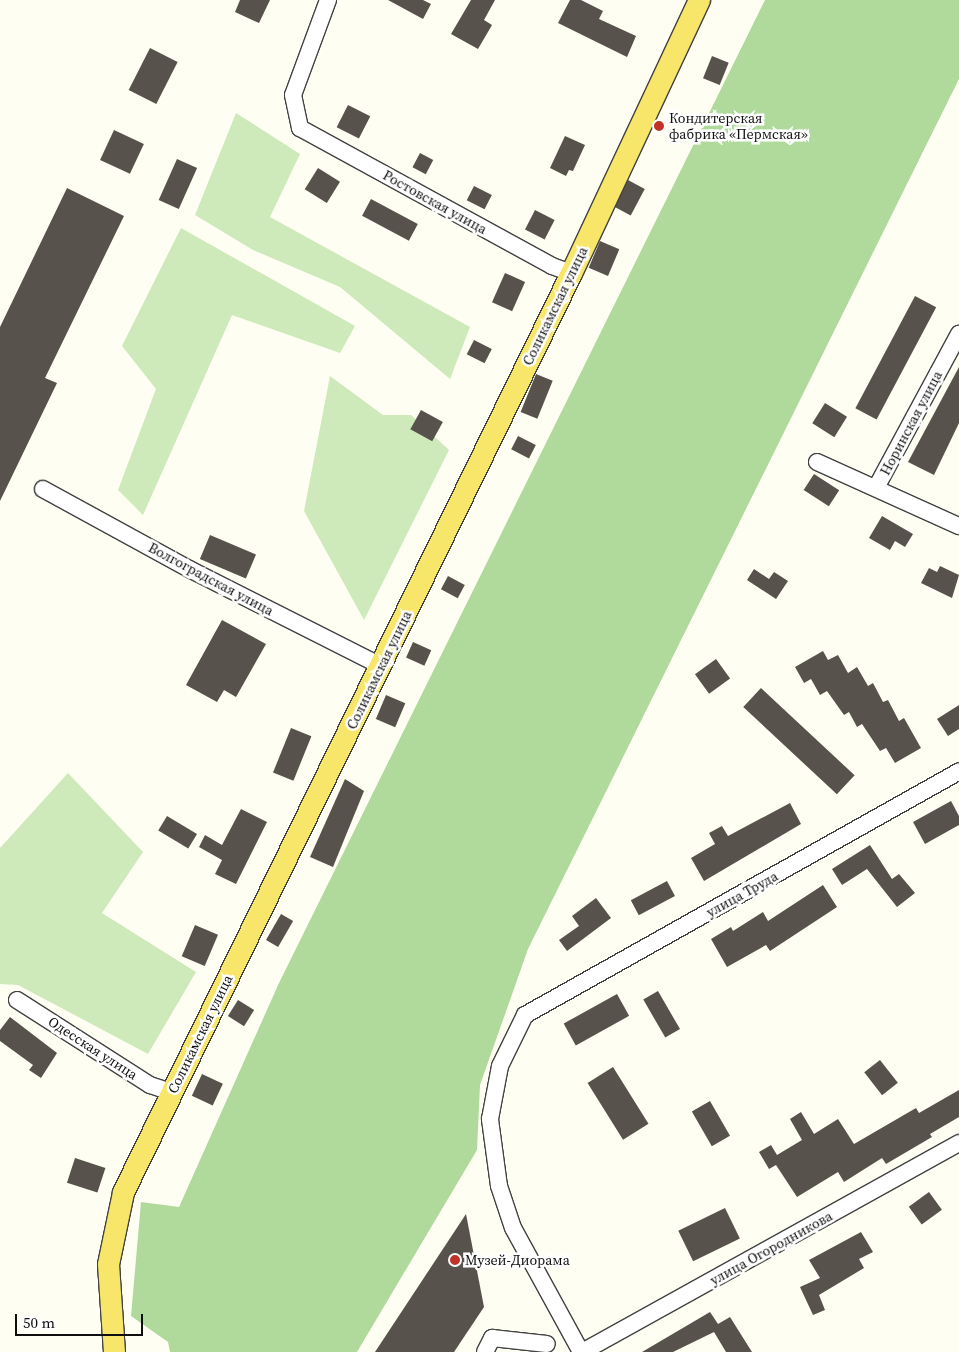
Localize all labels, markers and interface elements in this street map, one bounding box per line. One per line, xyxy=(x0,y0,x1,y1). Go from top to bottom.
place label: Кондитерская фабрика «Пермская» xyxy=(669,110,808,142)
marker: Кондитерская фабрика «Пермская» xyxy=(653,120,665,132)
street label: Ростовская улица xyxy=(380,166,490,238)
street label: Соликамская улица xyxy=(519,244,591,368)
street label: Норинская улица xyxy=(876,368,946,478)
street label: Волгоградская улица xyxy=(146,539,276,619)
street label: Соликамская улица xyxy=(343,608,415,732)
street label: улица Труда xyxy=(703,867,781,921)
street label: Соликамская улица xyxy=(164,972,236,1096)
street label: Одесская улица xyxy=(45,1013,141,1083)
street label: улица Огородникова xyxy=(707,1207,835,1289)
place label: Музей-Диорама xyxy=(465,1252,570,1268)
marker: Музей-Диорама xyxy=(449,1254,461,1266)
scale bar xyxy=(18,1304,145,1336)
text: 50 m xyxy=(23,1312,55,1333)

